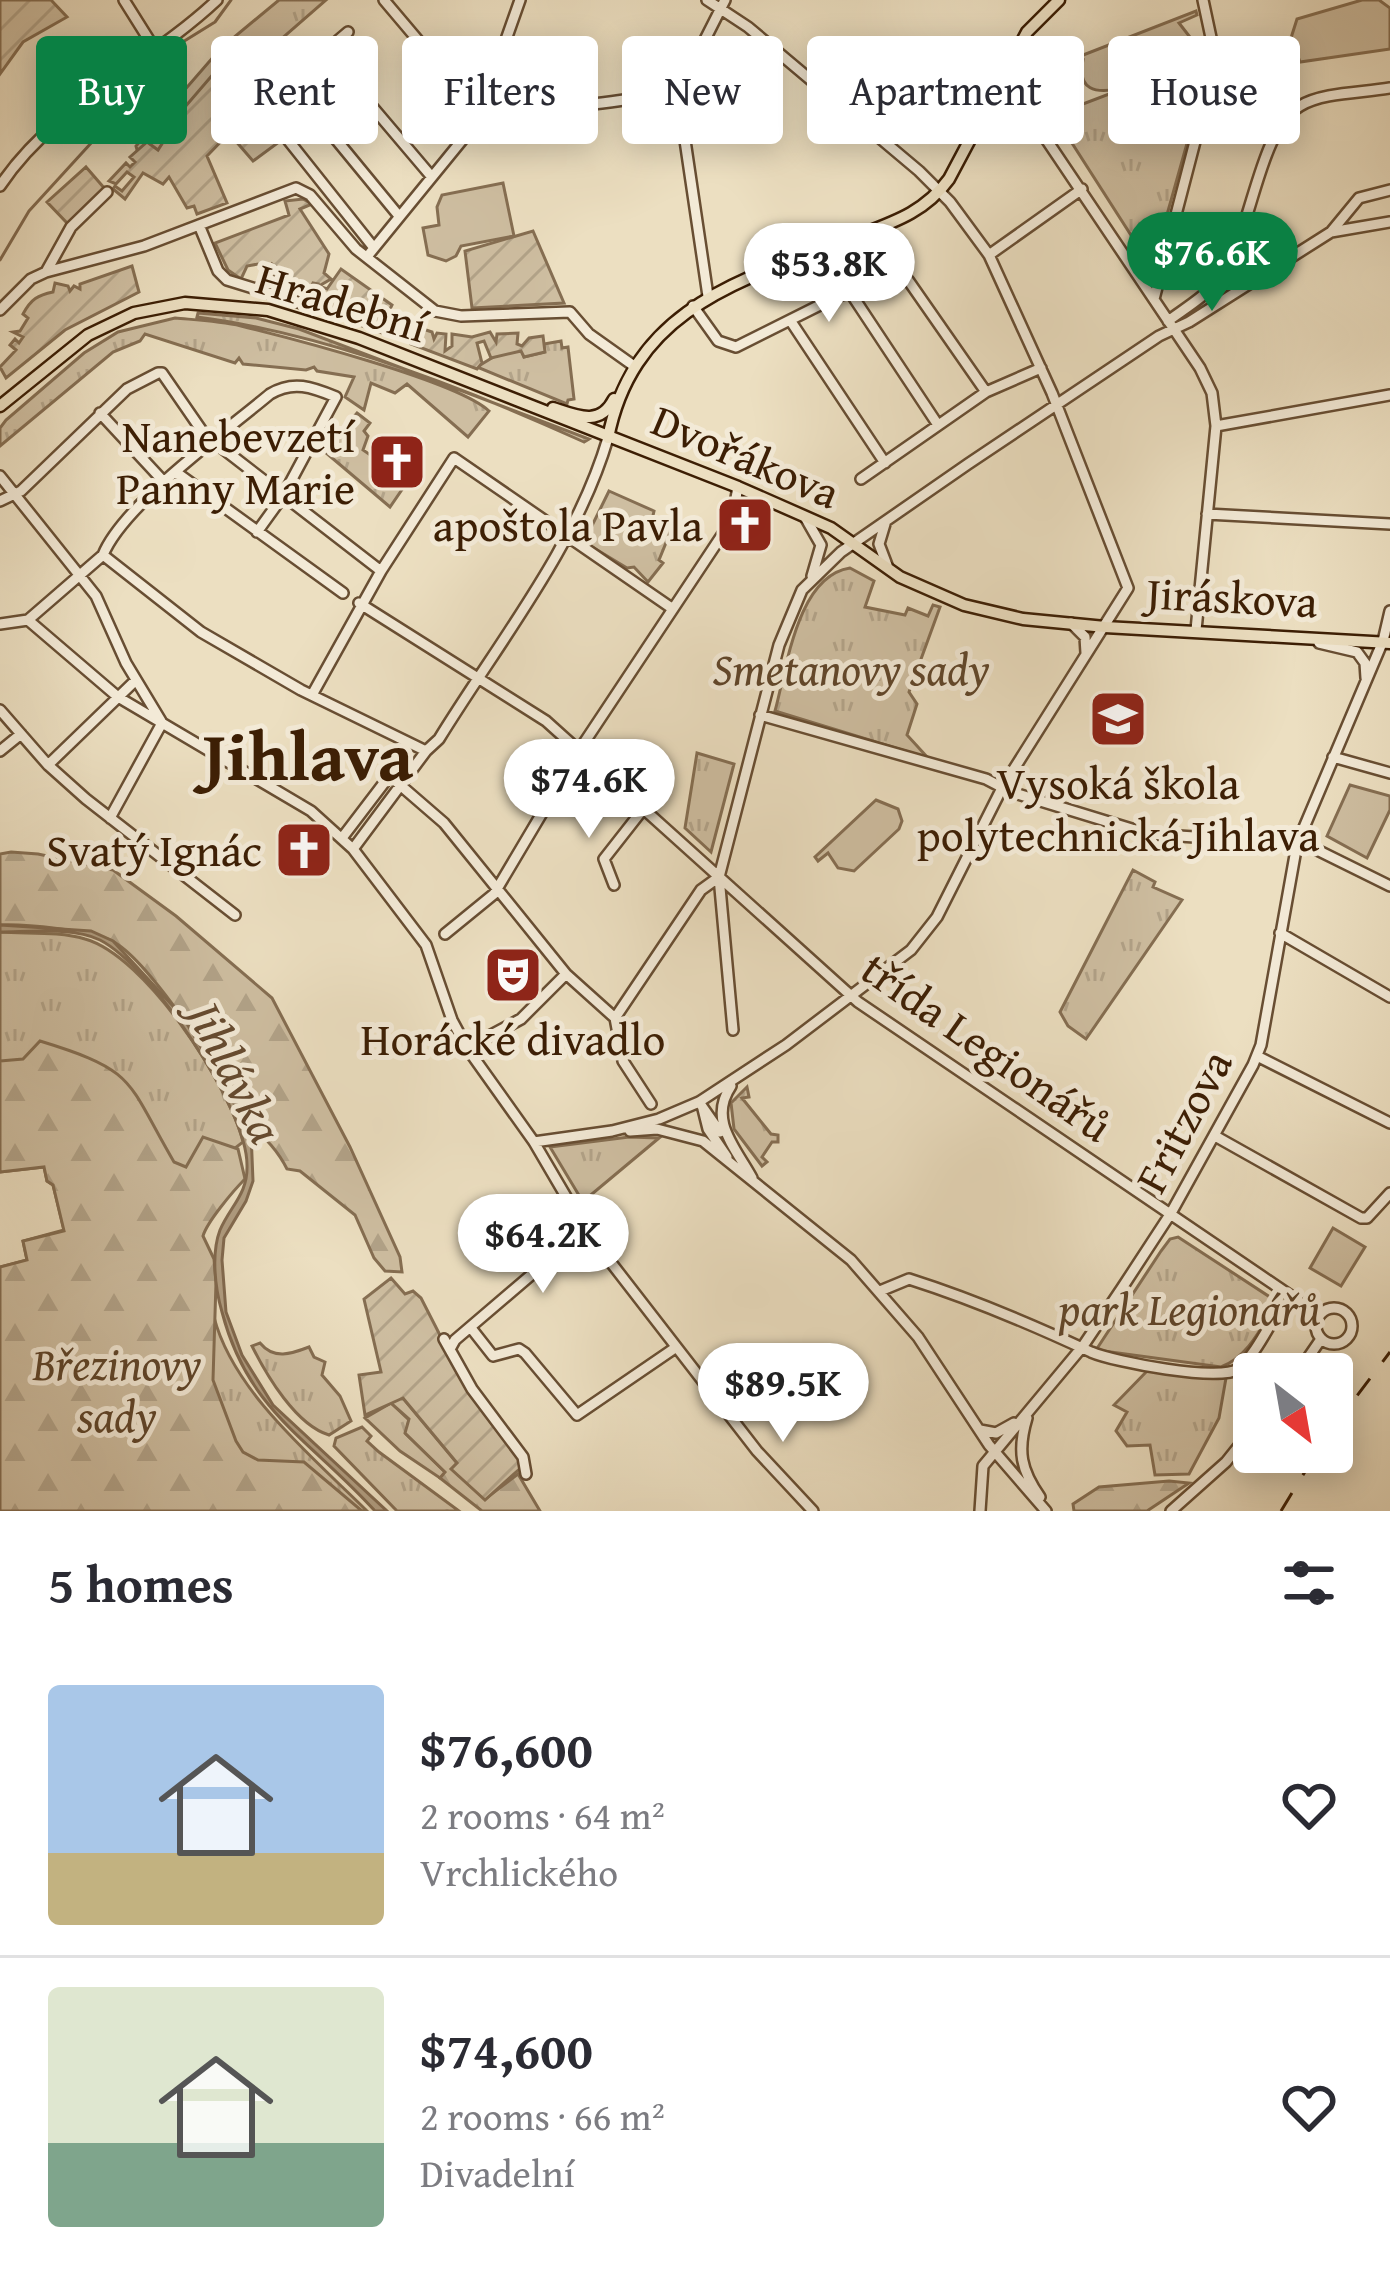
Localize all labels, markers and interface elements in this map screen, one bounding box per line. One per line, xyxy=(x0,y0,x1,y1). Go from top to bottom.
chip: Buy xyxy=(36,36,187,144)
chip: Rent xyxy=(211,36,378,144)
chip: Filters xyxy=(402,36,598,144)
chip: New xyxy=(622,36,783,144)
chip: Apartment xyxy=(807,36,1084,144)
chip: House xyxy=(1108,36,1300,144)
pin: $76.6K xyxy=(1114,212,1310,314)
text: $76.6K xyxy=(1154,222,1270,279)
pin: $53.8K xyxy=(731,223,927,325)
text: $53.8K xyxy=(771,233,887,290)
street label: Hradební xyxy=(249,245,437,359)
street label: Dvořákova xyxy=(642,387,850,524)
place label: Nanebevzetí Panny Marie xyxy=(116,403,356,520)
church icon: Nanebevzetí Panny Marie xyxy=(366,431,428,493)
place label: apoštola Pavla xyxy=(433,492,703,557)
church icon: apoštola Pavla xyxy=(714,494,776,556)
street label: Jiráskova xyxy=(1140,559,1319,633)
park label: Smetanovy sady xyxy=(712,636,990,701)
school or university icon: Vysoká škola polytechnická Jihlava xyxy=(1087,688,1149,750)
district label: Jihlava xyxy=(192,704,414,805)
pin: $74.6K xyxy=(491,739,687,841)
text: $74.6K xyxy=(531,749,647,806)
place label: Vysoká škola polytechnická Jihlava xyxy=(916,750,1320,867)
place label: Svatý Ignác xyxy=(46,817,262,882)
church icon: Svatý Ignác xyxy=(273,819,335,881)
street label: třída Legionářů xyxy=(849,936,1126,1158)
theatre icon: Horácké divadlo xyxy=(482,944,544,1006)
water label: Jihlávka xyxy=(168,982,302,1155)
place label: Horácké divadlo xyxy=(361,1006,665,1071)
street label: Fritzova xyxy=(1118,1038,1247,1204)
pin: $64.2K xyxy=(445,1194,641,1296)
text: $64.2K xyxy=(485,1204,601,1261)
park label: park Legionářů xyxy=(1058,1276,1321,1341)
park label: Březinovy sady xyxy=(32,1331,202,1448)
pin: $89.5K xyxy=(685,1343,881,1445)
text: $89.5K xyxy=(725,1353,841,1410)
north arrow xyxy=(1233,1353,1353,1473)
map controls xyxy=(1233,1353,1353,1473)
text: 5 homes xyxy=(48,1546,234,1621)
icon: filters xyxy=(1276,1550,1342,1616)
text: $76,600 xyxy=(420,1711,593,1786)
icon: home xyxy=(144,1733,288,1877)
icon: heart xyxy=(1276,1772,1342,1838)
text: 2 rooms · 64 m² xyxy=(420,1786,665,1843)
text: Vrchlického xyxy=(420,1843,618,1900)
text: $74,600 xyxy=(420,2012,593,2087)
icon: home xyxy=(144,2035,288,2179)
icon: heart xyxy=(1276,2074,1342,2140)
text: 2 rooms · 66 m² xyxy=(420,2087,665,2144)
text: Divadelní xyxy=(420,2144,575,2201)

